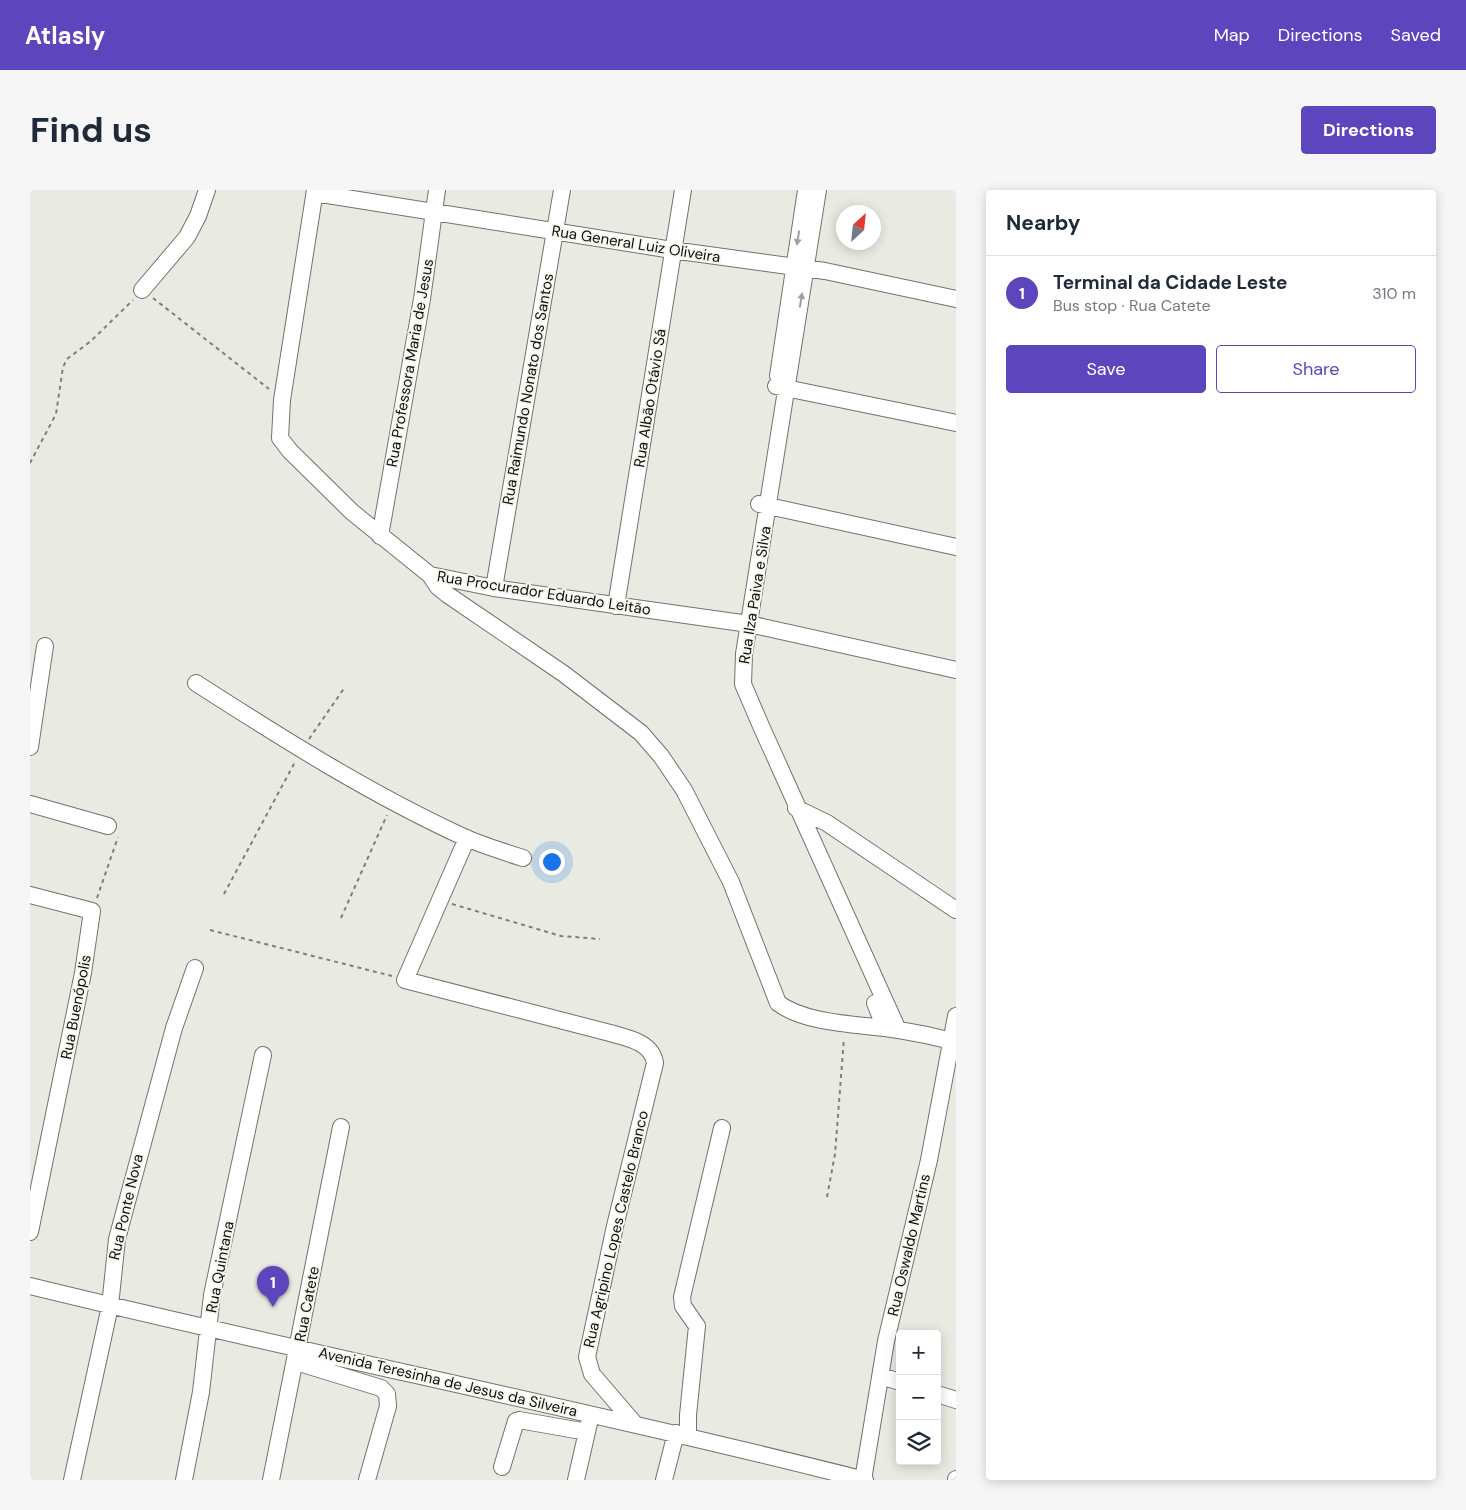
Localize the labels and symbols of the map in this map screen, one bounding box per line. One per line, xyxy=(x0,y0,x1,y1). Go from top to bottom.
north arrow xyxy=(836,205,881,250)
street label: Rua General Luiz Oliveira xyxy=(550,221,722,267)
one-way arrow xyxy=(794,230,802,246)
street label: Rua Professora Maria de Jesus xyxy=(382,257,438,469)
street label: Rua Raimundo Nonato dos Santos xyxy=(498,272,558,506)
one-way arrow xyxy=(797,291,805,307)
street label: Rua Albão Otávio Sá xyxy=(629,327,671,469)
street label: Rua Ilza Paiva e Silva xyxy=(734,525,776,665)
street label: Rua Procurador Eduardo Leitão xyxy=(436,566,652,620)
your location xyxy=(539,849,565,875)
street label: Rua Buenópolis xyxy=(56,953,96,1061)
street label: Rua Agripino Lopes Castelo Branco xyxy=(579,1108,653,1350)
street label: Rua Ponte Nova xyxy=(104,1152,148,1262)
street label: Rua Oswaldo Martins xyxy=(883,1172,935,1318)
street label: Rua Quintana xyxy=(201,1219,239,1315)
street label: Rua Catete xyxy=(290,1265,324,1343)
pin: 1 xyxy=(257,1266,289,1307)
street label: Avenida Teresinha de Jesus da Silveira xyxy=(317,1342,579,1422)

